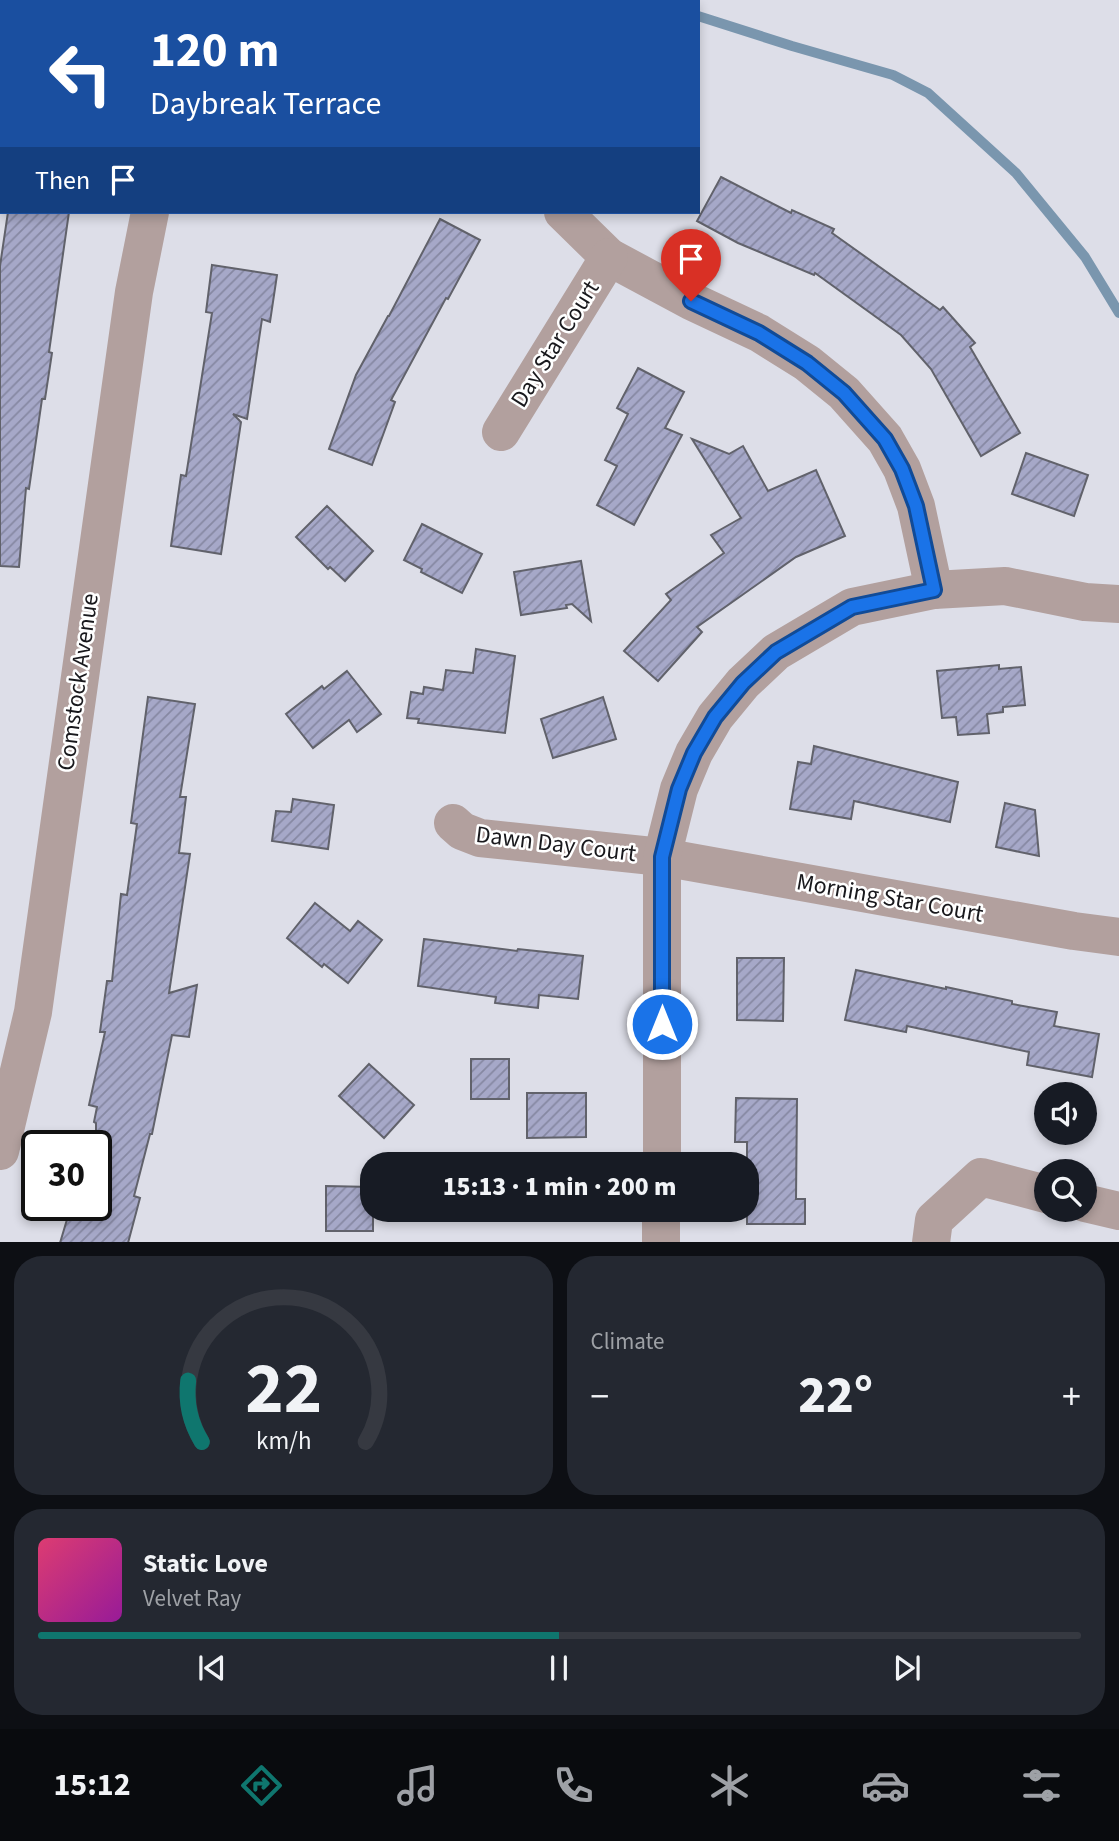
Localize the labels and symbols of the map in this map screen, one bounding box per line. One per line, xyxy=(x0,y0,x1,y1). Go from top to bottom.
pin xyxy=(661,229,721,301)
street label: Day Star Court xyxy=(502,274,608,414)
street label: Comstock Avenue xyxy=(48,591,108,773)
street label: Dawn Day Court xyxy=(474,817,638,871)
street label: Morning Star Court xyxy=(794,864,986,932)
position arrow xyxy=(625,987,699,1061)
speed limit sign: 30 xyxy=(21,1130,112,1221)

